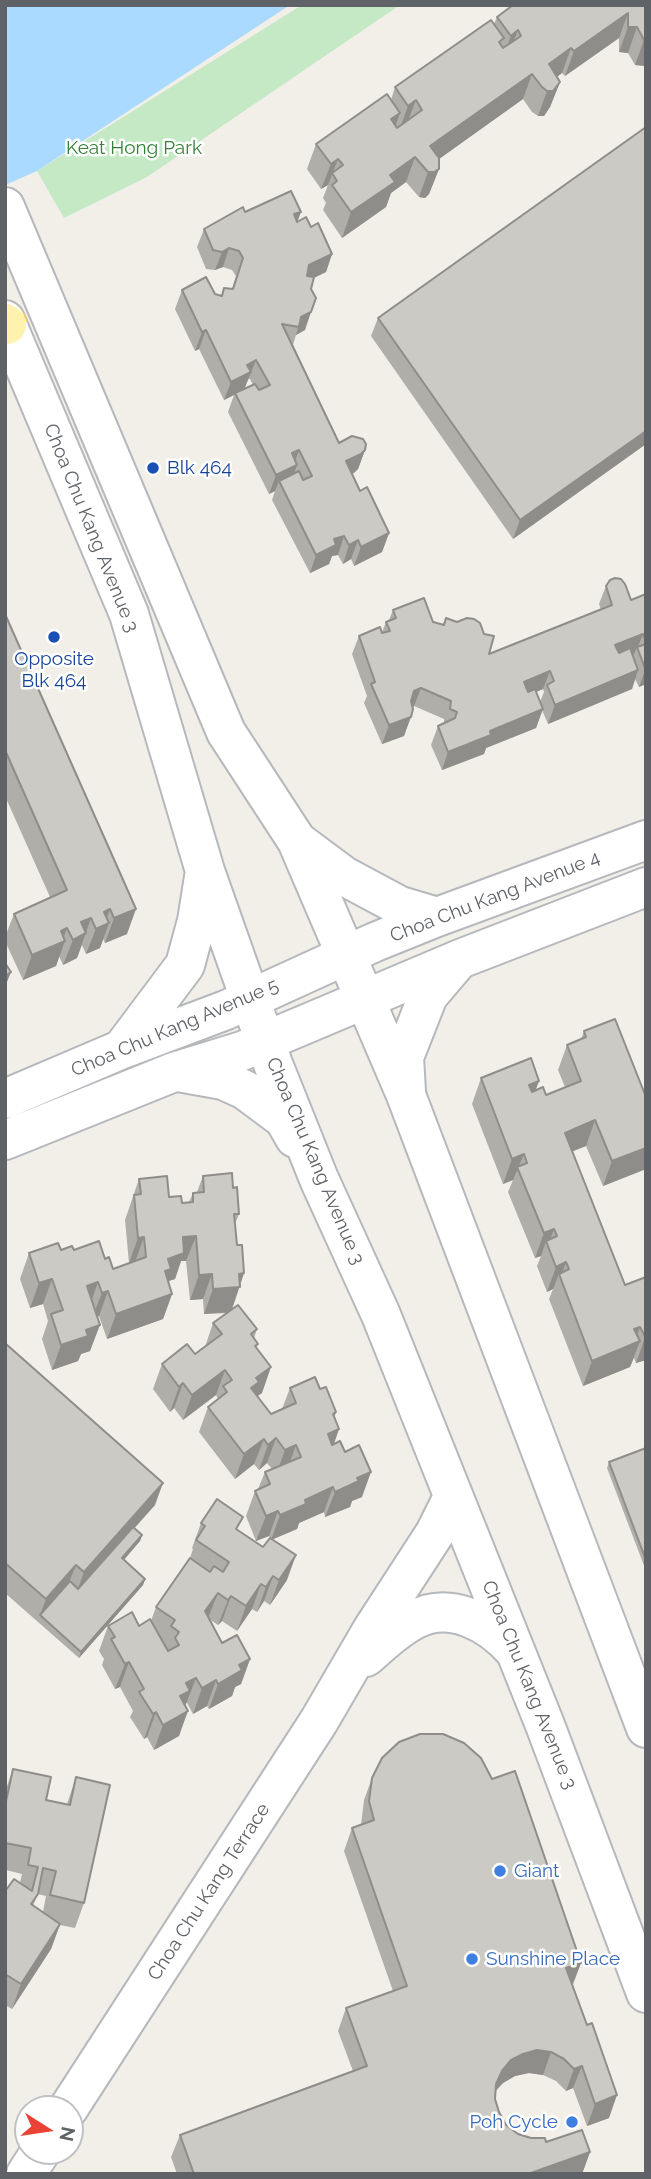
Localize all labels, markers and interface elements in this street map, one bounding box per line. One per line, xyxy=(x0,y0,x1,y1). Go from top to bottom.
park label: Keat Hong Park xyxy=(66,137,202,159)
street label: Choa Chu Kang Avenue 3 xyxy=(39,420,143,636)
place label: Blk 464 xyxy=(167,457,232,479)
marker: Blk 464 xyxy=(145,460,161,476)
marker: Opposite Blk 464 xyxy=(46,629,62,645)
place label: Opposite Blk 464 xyxy=(14,648,94,692)
street label: Choa Chu Kang Avenue 4 xyxy=(387,846,603,948)
street label: Choa Chu Kang Avenue 5 xyxy=(68,974,282,1082)
street label: Choa Chu Kang Avenue 3 xyxy=(261,1054,369,1268)
street label: Choa Chu Kang Avenue 3 xyxy=(477,1577,581,1793)
street label: Choa Chu Kang Terrace xyxy=(143,1799,275,1985)
place label: Giant xyxy=(514,1860,559,1882)
marker: Giant xyxy=(492,1863,508,1879)
place label: Sunshine Place xyxy=(486,1948,620,1970)
marker: Sunshine Place xyxy=(464,1951,480,1967)
north arrow xyxy=(14,2095,84,2165)
place label: Poh Cycle xyxy=(469,2111,558,2133)
marker: Poh Cycle xyxy=(564,2114,580,2130)
text: N xyxy=(55,2125,80,2143)

